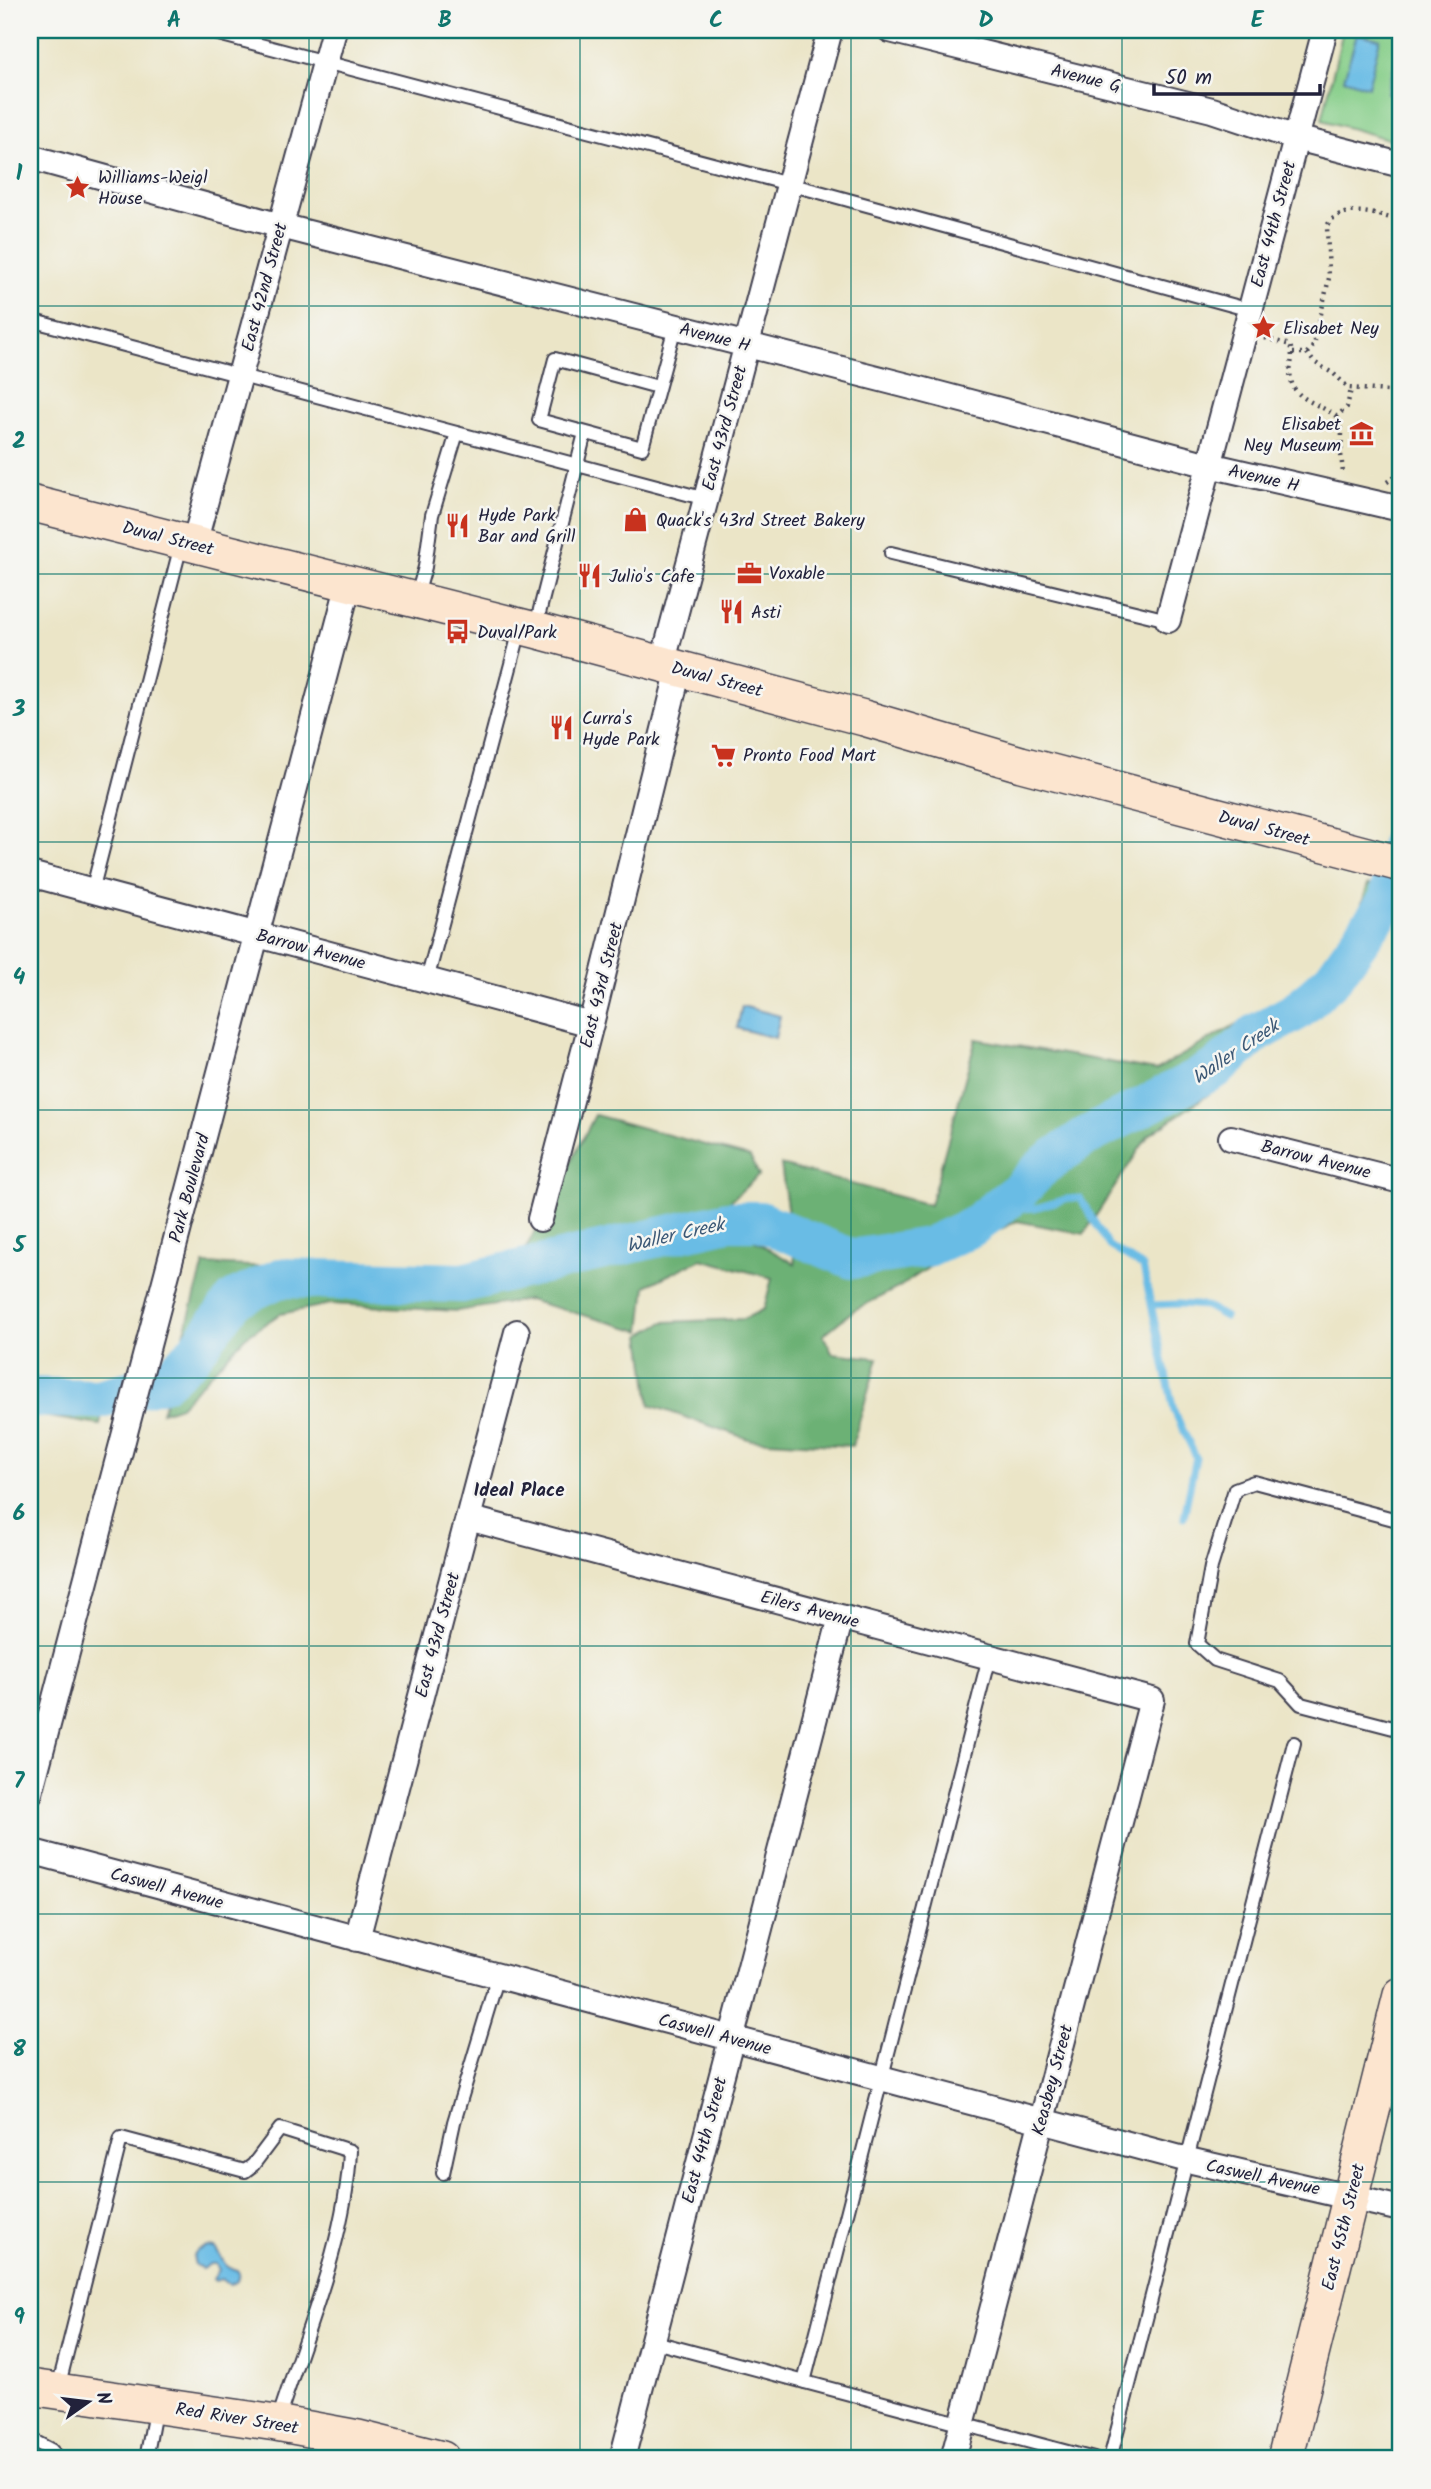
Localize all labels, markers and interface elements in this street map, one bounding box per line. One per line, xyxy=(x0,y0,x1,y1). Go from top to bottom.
text: A xyxy=(167,3,181,39)
text: B xyxy=(438,3,452,39)
text: C xyxy=(709,3,723,39)
text: D xyxy=(978,3,994,39)
text: E xyxy=(1251,3,1265,39)
scale bar xyxy=(1154,52,1321,96)
street label: Avenue G xyxy=(1048,57,1124,102)
text: 50 m xyxy=(1165,62,1212,95)
text: 1 xyxy=(16,156,23,192)
street label: East 44th Street xyxy=(1244,157,1306,291)
place label: Williams-Weigl House xyxy=(98,164,208,214)
place icon: Williams-Weigl House xyxy=(64,173,92,201)
street label: East 42nd Street xyxy=(234,219,297,355)
place icon: Elisabet Ney xyxy=(1249,314,1277,342)
place label: Elisabet Ney xyxy=(1283,315,1379,344)
street label: Avenue H xyxy=(676,316,753,361)
street label: East 43rd Street xyxy=(695,361,756,494)
place label: Elisabet Ney Museum xyxy=(1243,411,1342,461)
museum icon: Elisabet Ney Museum xyxy=(1347,420,1375,448)
text: 2 xyxy=(12,424,26,460)
street label: Avenue H xyxy=(1225,457,1302,502)
place label: Hyde Park Bar and Grill xyxy=(478,502,576,552)
shop icon: Quack's 43rd Street Bakery xyxy=(622,506,650,534)
place label: Quack's 43rd Street Bakery xyxy=(656,507,865,536)
restaurant icon: Hyde Park Bar and Grill xyxy=(444,511,472,539)
street label: Duval Street xyxy=(119,514,218,565)
office icon: Voxable xyxy=(735,559,763,587)
place label: Voxable xyxy=(769,560,825,589)
restaurant icon: Julio's Cafe xyxy=(575,562,603,590)
place label: Julio's Cafe xyxy=(609,563,695,592)
restaurant icon: Asti xyxy=(717,598,745,626)
place label: Asti xyxy=(751,599,782,628)
bus stop icon: Duval/Park xyxy=(443,618,471,646)
place label: Duval/Park xyxy=(477,619,557,648)
street label: Duval Street xyxy=(668,654,767,707)
text: 3 xyxy=(12,692,26,728)
place label: Curra's Hyde Park xyxy=(582,705,660,755)
restaurant icon: Curra's Hyde Park xyxy=(548,714,576,742)
supermarket icon: Pronto Food Mart xyxy=(709,741,737,769)
place label: Pronto Food Mart xyxy=(743,742,877,771)
street label: Duval Street xyxy=(1215,803,1314,856)
street label: East 43rd Street xyxy=(573,918,632,1051)
street label: Barrow Avenue xyxy=(253,922,369,979)
text: 4 xyxy=(13,960,26,996)
water label: Waller Creek xyxy=(1187,1011,1288,1093)
street label: Park Boulevard xyxy=(162,1130,219,1246)
street label: Barrow Avenue xyxy=(1258,1133,1374,1188)
water label: Waller Creek xyxy=(624,1209,730,1262)
text: 5 xyxy=(12,1228,27,1264)
district label: Ideal Place xyxy=(473,1476,565,1506)
text: 6 xyxy=(13,1496,25,1532)
street label: East 43rd Street xyxy=(408,1568,469,1701)
street label: Eilers Avenue xyxy=(757,1583,862,1638)
text: 7 xyxy=(14,1764,26,1800)
street label: Caswell Avenue xyxy=(107,1860,226,1918)
street label: Caswell Avenue xyxy=(655,2006,774,2064)
street label: Keasbey Street xyxy=(1025,2021,1082,2139)
text: 8 xyxy=(12,2032,26,2068)
street label: East 44th Street xyxy=(675,2073,737,2207)
street label: Caswell Avenue xyxy=(1203,2152,1323,2205)
street label: East 45th Street xyxy=(1315,2160,1374,2294)
text: 9 xyxy=(13,2300,25,2336)
north arrow xyxy=(52,2366,122,2436)
text: N xyxy=(87,2389,119,2408)
street label: Red River Street xyxy=(173,2395,301,2444)

